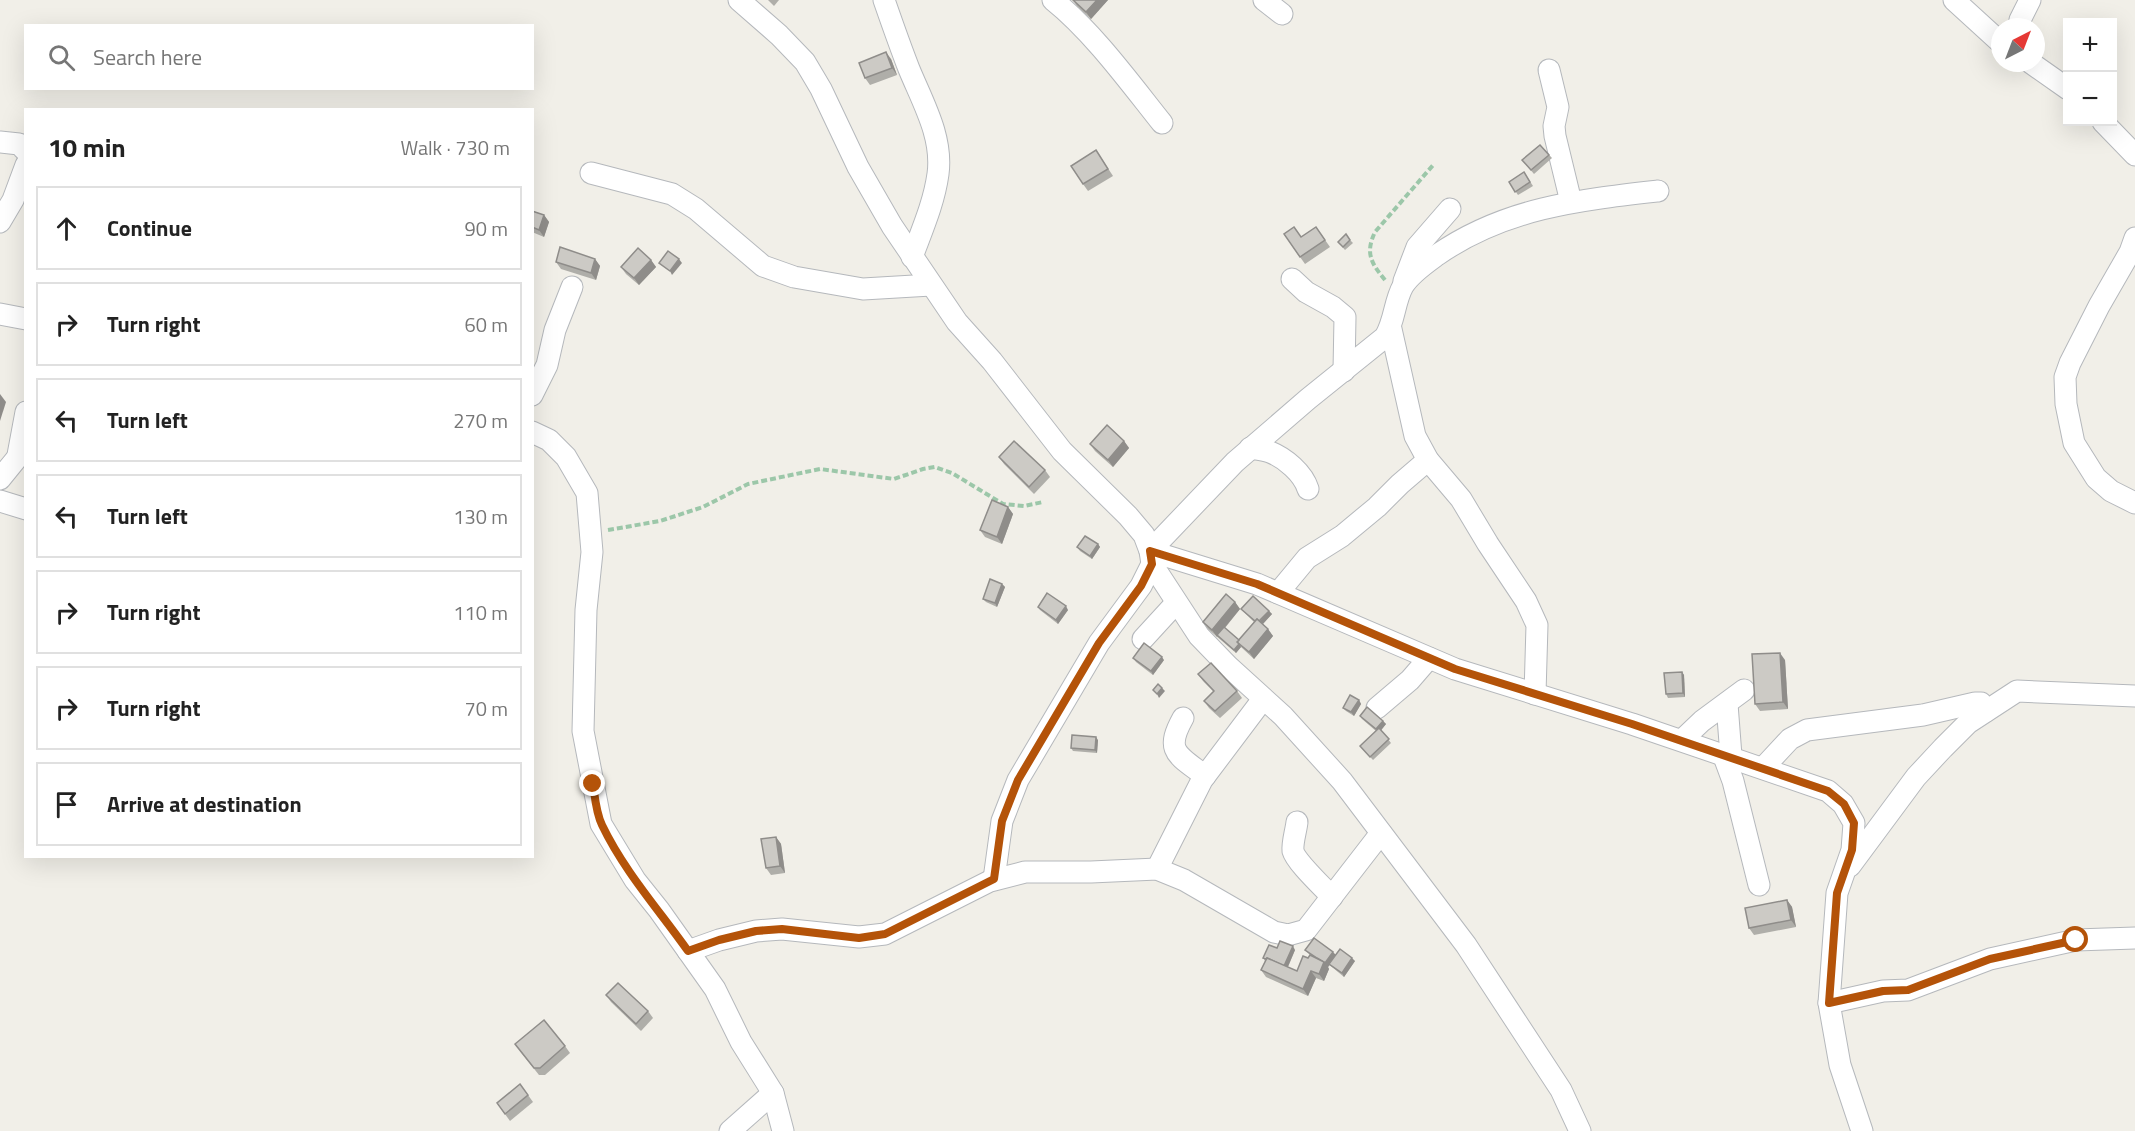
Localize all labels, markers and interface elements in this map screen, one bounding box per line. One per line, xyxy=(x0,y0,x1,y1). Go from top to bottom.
north arrow xyxy=(1991,18,2045,72)
map controls xyxy=(2063,18,2117,126)
button: + xyxy=(2063,18,2117,72)
search box xyxy=(24,24,534,90)
text: Search here xyxy=(93,40,202,74)
icon: search xyxy=(45,41,78,74)
button: − xyxy=(2063,72,2117,126)
text: 10 min xyxy=(48,128,126,167)
text: Walk · 730 m xyxy=(401,132,510,163)
text: Continue xyxy=(107,211,192,245)
icon: ahead xyxy=(50,212,83,245)
text: 90 m xyxy=(464,213,508,244)
text: Turn right xyxy=(107,307,201,341)
icon: right xyxy=(50,308,83,341)
text: 60 m xyxy=(464,309,508,340)
text: Turn left xyxy=(107,403,188,437)
icon: left xyxy=(50,404,83,437)
text: 270 m xyxy=(453,405,508,436)
text: Turn left xyxy=(107,499,188,533)
icon: left xyxy=(50,500,83,533)
text: 130 m xyxy=(453,501,508,532)
text: Turn right xyxy=(107,595,201,629)
icon: right xyxy=(50,596,83,629)
text: 110 m xyxy=(453,597,508,628)
text: Turn right xyxy=(107,691,201,725)
icon: right xyxy=(50,692,83,725)
text: 70 m xyxy=(464,693,508,724)
route end xyxy=(579,770,605,796)
text: Arrive at destination xyxy=(107,787,302,821)
icon: arrive xyxy=(50,788,83,821)
route start xyxy=(2062,926,2088,952)

